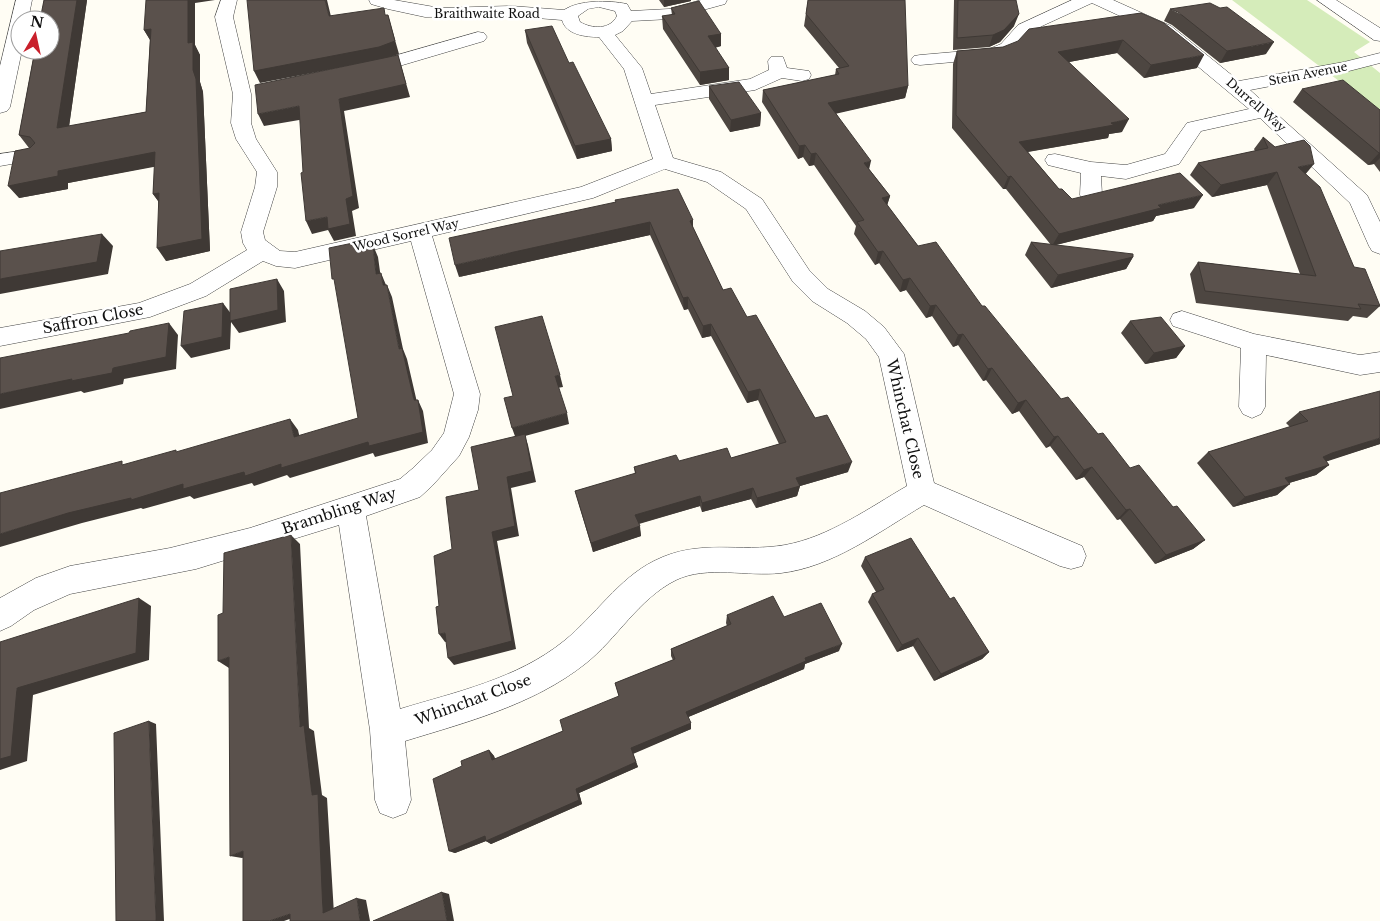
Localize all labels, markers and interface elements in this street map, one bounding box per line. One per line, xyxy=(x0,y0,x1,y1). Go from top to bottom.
street label: Braithwaite Road xyxy=(434,6,540,21)
north arrow xyxy=(10,10,60,60)
text: N xyxy=(29,12,45,32)
street label: Stein Avenue xyxy=(1267,58,1349,89)
street label: Durrell Way xyxy=(1223,74,1290,135)
street label: Wood Sorrel Way xyxy=(351,215,461,254)
street label: Saffron Close xyxy=(41,299,145,338)
street label: Whinchat Close xyxy=(882,356,929,481)
street label: Brambling Way xyxy=(279,483,399,538)
street label: Whinchat Close xyxy=(411,670,534,730)

